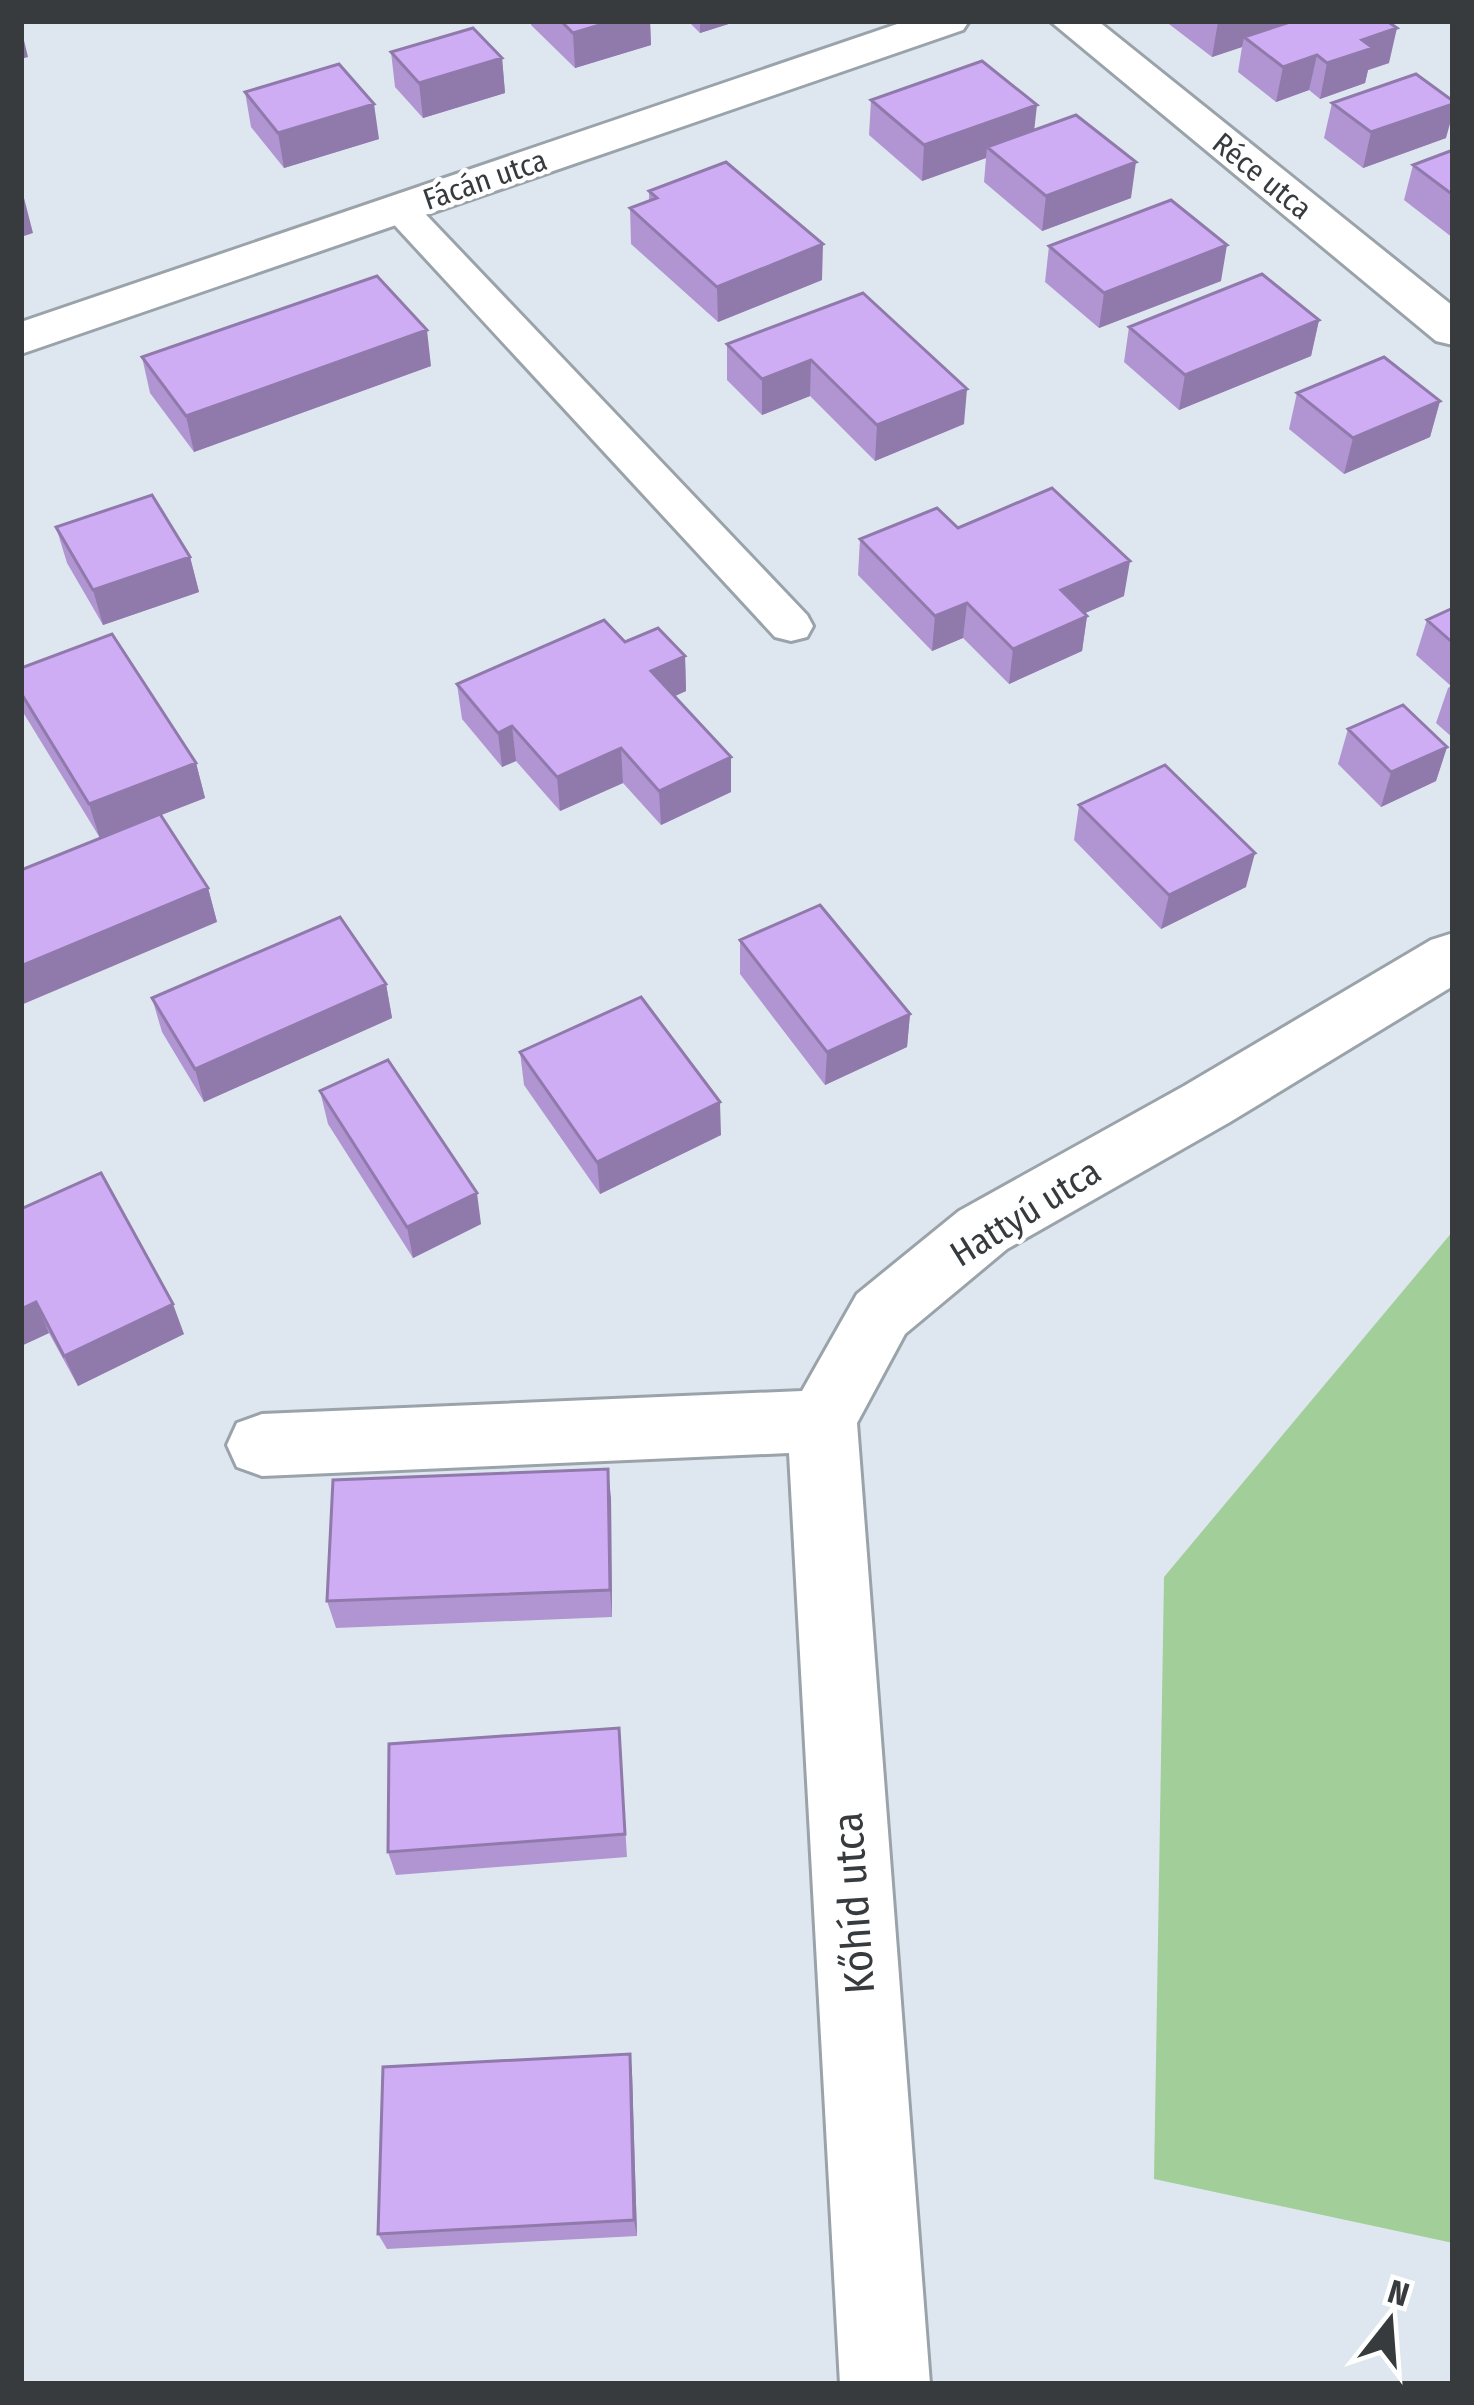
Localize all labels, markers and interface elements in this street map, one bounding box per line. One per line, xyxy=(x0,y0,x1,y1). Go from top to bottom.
street label: Réce utca xyxy=(1205,125,1319,227)
street label: Fácán utca xyxy=(418,142,552,218)
street label: Hattyú utca xyxy=(942,1149,1109,1276)
street label: Kőhíd utca xyxy=(823,1810,885,1995)
north arrow xyxy=(1330,2261,1450,2381)
text: N xyxy=(1383,2271,1414,2315)

